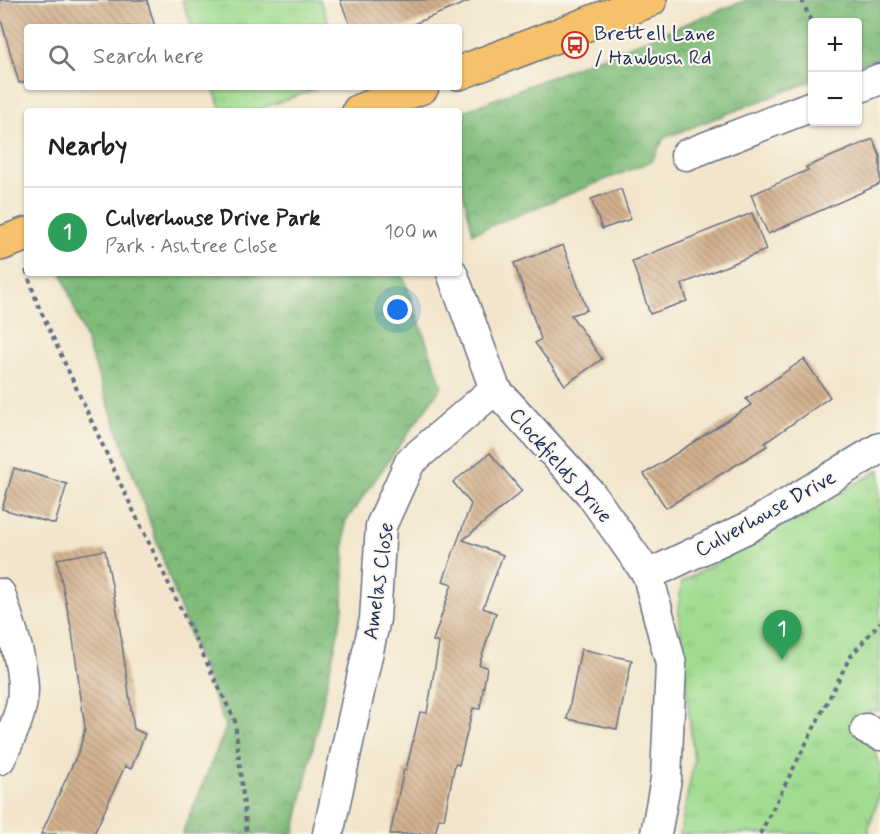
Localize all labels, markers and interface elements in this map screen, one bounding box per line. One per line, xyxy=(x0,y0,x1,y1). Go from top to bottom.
map controls xyxy=(808,18,862,126)
button: + xyxy=(808,18,862,72)
place label: Brettell Lane / Hawbush Rd xyxy=(594,20,715,72)
search box xyxy=(24,24,462,90)
bus stop icon: Brettell Lane / Hawbush Rd xyxy=(560,30,590,60)
icon: search xyxy=(45,41,78,74)
text: Search here xyxy=(93,43,204,71)
button: − xyxy=(808,72,862,126)
text: Nearby xyxy=(48,130,127,164)
text: Culverhouse Drive Park xyxy=(105,205,320,233)
text: 1 xyxy=(63,219,72,246)
text: 100 m xyxy=(384,219,438,246)
text: Park · Ashtree Close xyxy=(105,233,278,260)
your location xyxy=(383,295,412,324)
street label: Clockfields Drive xyxy=(502,402,618,529)
street label: Culverhouse Drive xyxy=(690,464,841,564)
street label: Amelas Close xyxy=(357,521,401,642)
pin: 1 xyxy=(762,610,802,660)

